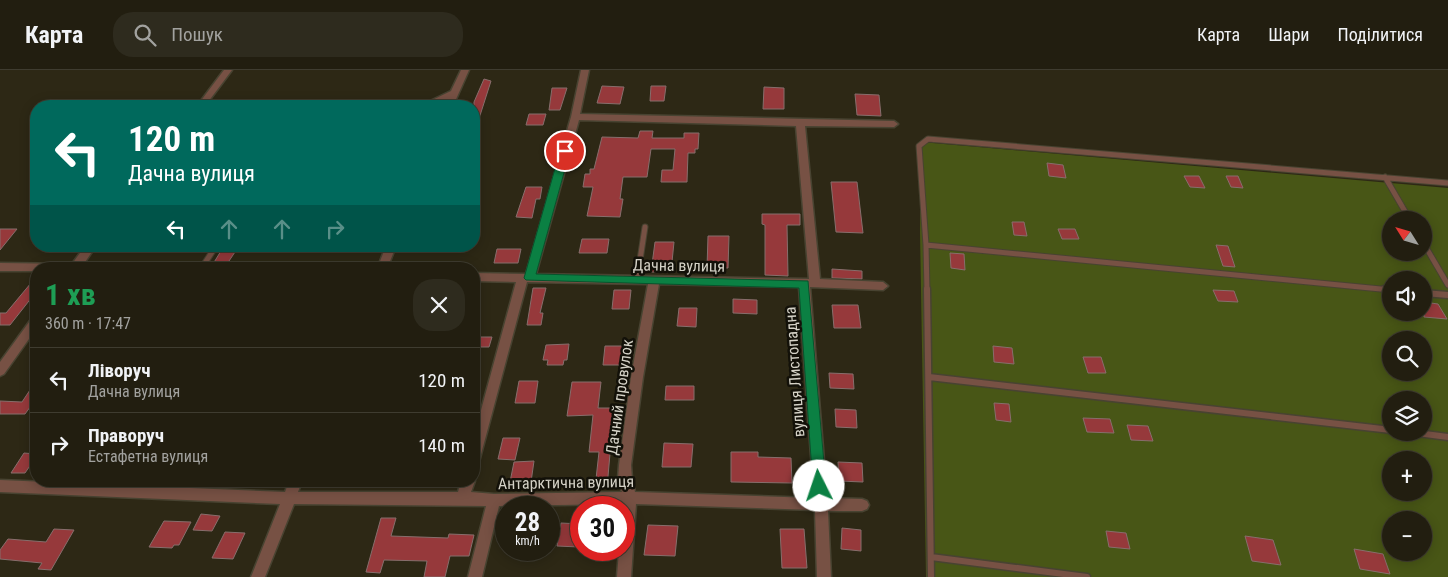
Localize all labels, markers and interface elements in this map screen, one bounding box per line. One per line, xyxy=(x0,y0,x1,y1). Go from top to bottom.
search box xyxy=(113,12,463,57)
text: Карта xyxy=(25,21,83,49)
icon: search xyxy=(131,21,159,49)
text: Пошук xyxy=(171,23,223,46)
text: Карта xyxy=(1197,24,1240,45)
text: Шари xyxy=(1268,24,1309,45)
text: Поділитися xyxy=(1337,24,1423,45)
text: 120 m xyxy=(128,119,215,160)
icon: left xyxy=(45,120,110,185)
pin xyxy=(544,130,586,172)
icon: arrive xyxy=(551,137,579,165)
text: Дачна вулиця xyxy=(128,161,255,186)
north arrow xyxy=(1382,211,1432,261)
map controls xyxy=(1382,211,1432,561)
icon: left xyxy=(162,215,190,243)
icon: ahead xyxy=(215,215,243,243)
icon: ahead xyxy=(268,215,296,243)
icon: right xyxy=(321,215,349,243)
street label: Дачна вулиця xyxy=(633,255,725,276)
button: sound xyxy=(1382,271,1432,321)
text: 1 хв xyxy=(45,277,96,312)
button: close xyxy=(413,279,465,331)
street label: вулиця Листопадна xyxy=(780,306,809,438)
text: 360 m · 17:47 xyxy=(45,314,131,333)
button: search xyxy=(1382,331,1432,381)
street label: Дачний провулок xyxy=(602,338,637,456)
text: Ліворуч xyxy=(88,359,150,382)
icon: left xyxy=(45,366,73,394)
text: 120 m xyxy=(418,369,465,392)
text: Дачна вулиця xyxy=(88,382,180,401)
button: layers xyxy=(1382,391,1432,441)
text: Праворуч xyxy=(88,424,164,447)
icon: right xyxy=(45,431,73,459)
text: 140 m xyxy=(418,434,465,457)
text: Естафетна вулиця xyxy=(88,447,208,466)
button: + xyxy=(1382,451,1432,501)
position arrow xyxy=(792,459,844,511)
street label: Антарктична вулиця xyxy=(498,472,634,493)
speed limit sign: 30 xyxy=(570,496,635,561)
text: 28 xyxy=(515,508,540,537)
button: − xyxy=(1382,511,1432,561)
text: km/h xyxy=(515,534,540,548)

